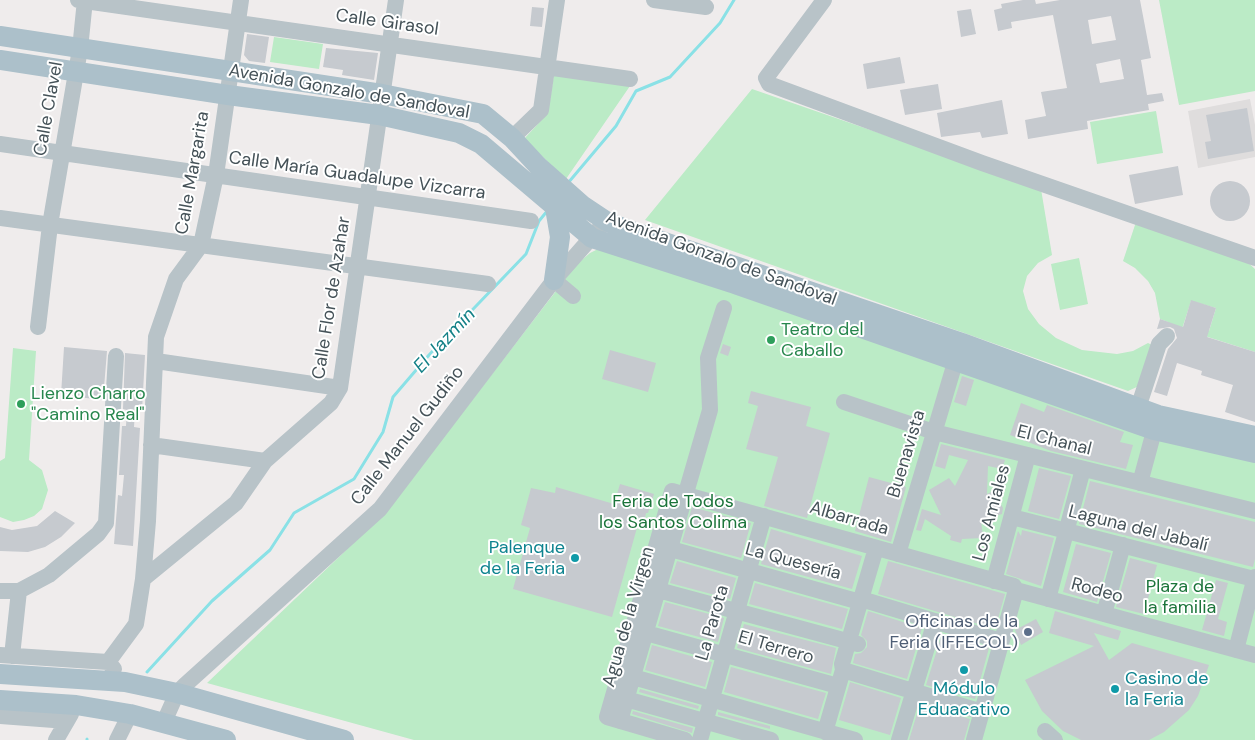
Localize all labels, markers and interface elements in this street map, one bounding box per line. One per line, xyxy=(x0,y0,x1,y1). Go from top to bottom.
street label: Calle Girasol xyxy=(334,5,440,41)
street label: Calle Clavel xyxy=(30,60,68,158)
street label: Avenida Gonzalo de Sandoval xyxy=(227,60,471,124)
street label: Calle Margarita xyxy=(172,110,214,236)
street label: Calle María Guadalupe Vizcarra xyxy=(227,147,487,205)
street label: Avenida Gonzalo de Sandoval xyxy=(603,207,839,311)
street label: Calle Flor de Azahar xyxy=(308,215,356,381)
water label: El Jazmín xyxy=(409,304,481,378)
place label: Teatro del Caballo xyxy=(781,319,864,362)
marker: Teatro del Caballo xyxy=(765,334,777,346)
street label: Calle Manuel Gudiño xyxy=(347,362,469,510)
place label: Lienzo Charro "Camino Real" xyxy=(31,383,146,426)
marker: Lienzo Charro "Camino Real" xyxy=(15,398,27,410)
street label: Buenavista xyxy=(883,408,931,500)
street label: El Chanal xyxy=(1014,421,1094,461)
street label: Los Amiales xyxy=(969,462,1015,564)
park label: Feria de Todos los Santos Colima xyxy=(599,491,747,534)
street label: Albarrada xyxy=(807,497,891,541)
street label: Laguna del Jabalí xyxy=(1066,501,1210,557)
place label: Palenque de la Feria xyxy=(480,537,565,580)
street label: La Quesería xyxy=(743,539,843,585)
street label: Agua de la Virgen xyxy=(599,544,659,690)
marker: Palenque de la Feria xyxy=(569,552,581,564)
street label: Rodeo xyxy=(1069,574,1125,608)
park label: Plaza de la familia xyxy=(1144,576,1216,618)
street label: La Parota xyxy=(692,583,734,663)
place label: Oficinas de la Feria (IFFECOL) xyxy=(890,611,1018,654)
marker: Oficinas de la Feria (IFFECOL) xyxy=(1022,626,1034,638)
street label: El Terrero xyxy=(736,627,816,669)
marker: Módulo Eduacativo xyxy=(958,664,970,676)
place label: Casino de la Feria xyxy=(1125,668,1208,711)
place label: Módulo Eduacativo xyxy=(918,678,1010,721)
marker: Casino de la Feria xyxy=(1109,683,1121,695)

